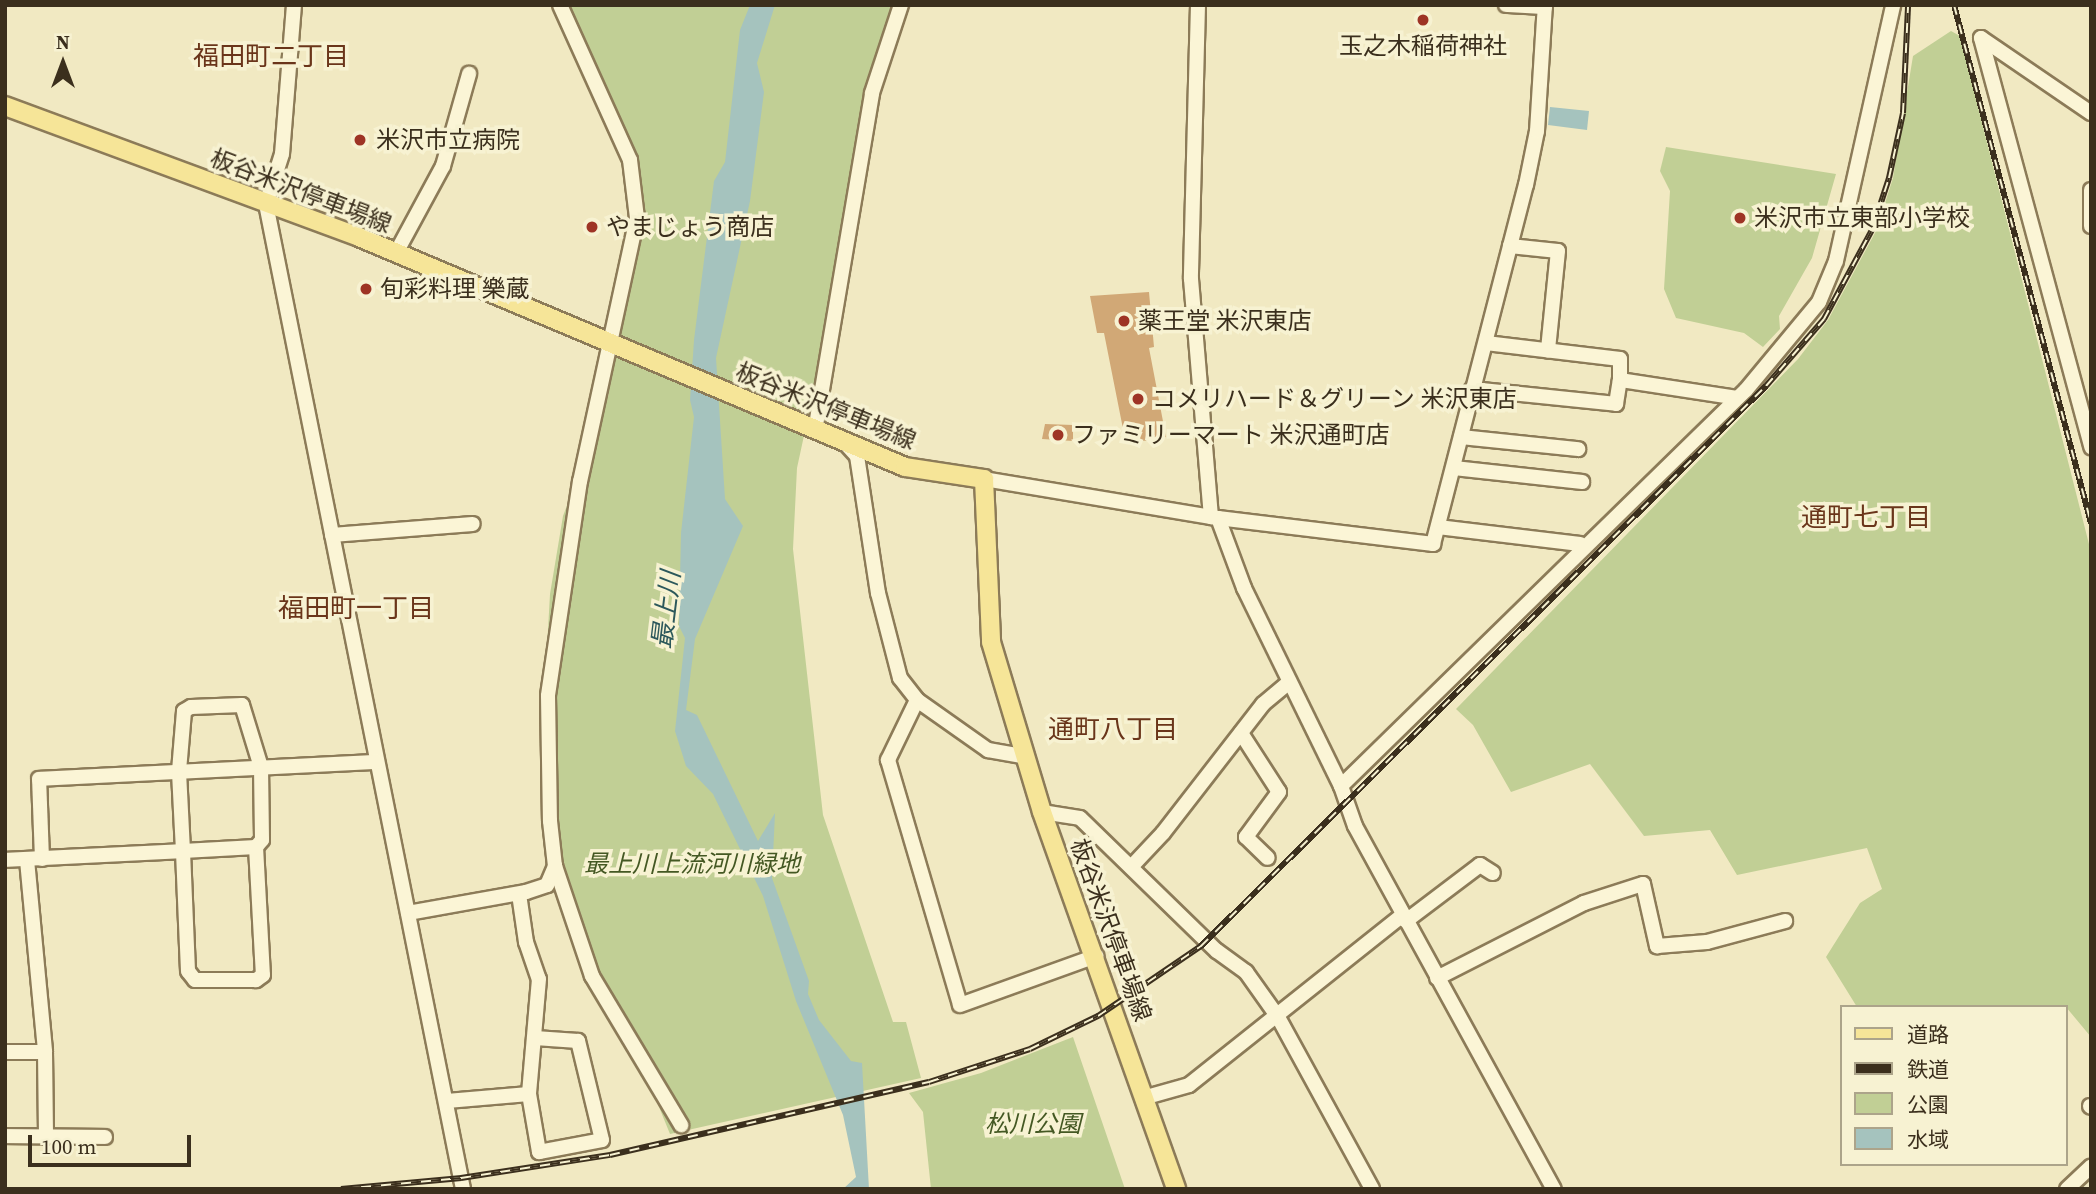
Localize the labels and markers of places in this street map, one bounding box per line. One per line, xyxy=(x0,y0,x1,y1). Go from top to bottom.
marker: 玉之木稲荷神社 xyxy=(1415,12,1431,28)
place label: 玉之木稲荷神社 xyxy=(1339,32,1507,60)
place label: 米沢市立病院 xyxy=(376,126,520,154)
marker: 米沢市立病院 xyxy=(350,130,370,150)
place label: 米沢市立東部小学校 xyxy=(1754,204,1970,232)
marker: 米沢市立東部小学校 xyxy=(1732,210,1748,226)
place label: やまじょう商店 xyxy=(606,213,774,241)
marker: やまじょう商店 xyxy=(584,219,600,235)
place label: 旬彩料理 樂蔵 xyxy=(380,275,530,303)
marker: 旬彩料理 樂蔵 xyxy=(358,281,374,297)
place label: 薬王堂 米沢東店 xyxy=(1138,307,1312,335)
marker: 薬王堂 米沢東店 xyxy=(1116,313,1132,329)
place label: コメリハード＆グリーン 米沢東店 xyxy=(1152,385,1518,413)
marker: コメリハード＆グリーン 米沢東店 xyxy=(1130,391,1146,407)
place label: ファミリーマート 米沢通町店 xyxy=(1072,421,1390,449)
marker: ファミリーマート 米沢通町店 xyxy=(1050,427,1066,443)

